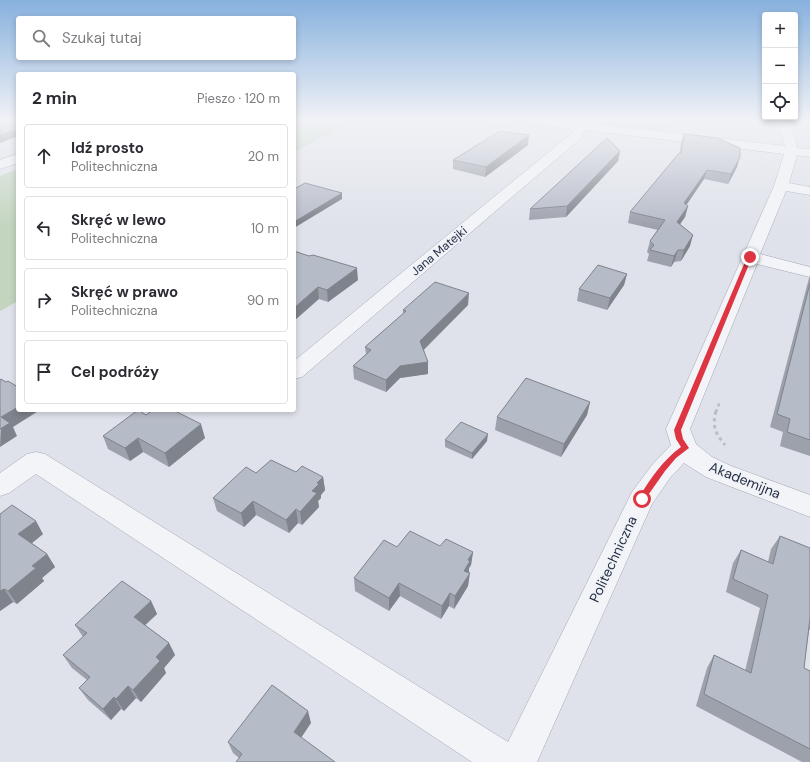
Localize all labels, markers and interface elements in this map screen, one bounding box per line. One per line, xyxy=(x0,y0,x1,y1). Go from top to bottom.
map controls xyxy=(762,12,798,120)
button: + xyxy=(762,12,798,48)
search box xyxy=(16,16,296,60)
icon: search xyxy=(30,27,52,49)
text: Szukaj tutaj xyxy=(62,28,142,48)
button: − xyxy=(762,48,798,84)
button: locate xyxy=(762,84,798,120)
text: 2 min xyxy=(32,87,77,109)
text: Pieszo · 120 m xyxy=(197,90,280,107)
text: Idź prosto xyxy=(71,138,144,158)
icon: ahead xyxy=(33,145,55,167)
text: 20 m xyxy=(248,148,279,165)
text: Politechniczna xyxy=(71,158,158,175)
text: Skręć w lewo xyxy=(71,210,166,230)
icon: left xyxy=(33,217,55,239)
text: 10 m xyxy=(251,220,279,237)
street label: Jana Matejki xyxy=(408,223,471,279)
text: Politechniczna xyxy=(71,230,158,247)
route end xyxy=(741,248,759,266)
text: Skręć w prawo xyxy=(71,282,178,302)
icon: right xyxy=(33,289,55,311)
text: 90 m xyxy=(247,292,279,309)
text: Politechniczna xyxy=(71,302,158,319)
icon: arrive xyxy=(33,361,55,383)
text: Cel podróży xyxy=(71,362,159,382)
street label: Akademijna xyxy=(707,458,783,502)
route start xyxy=(633,490,651,508)
street label: Politechniczna xyxy=(585,513,641,605)

